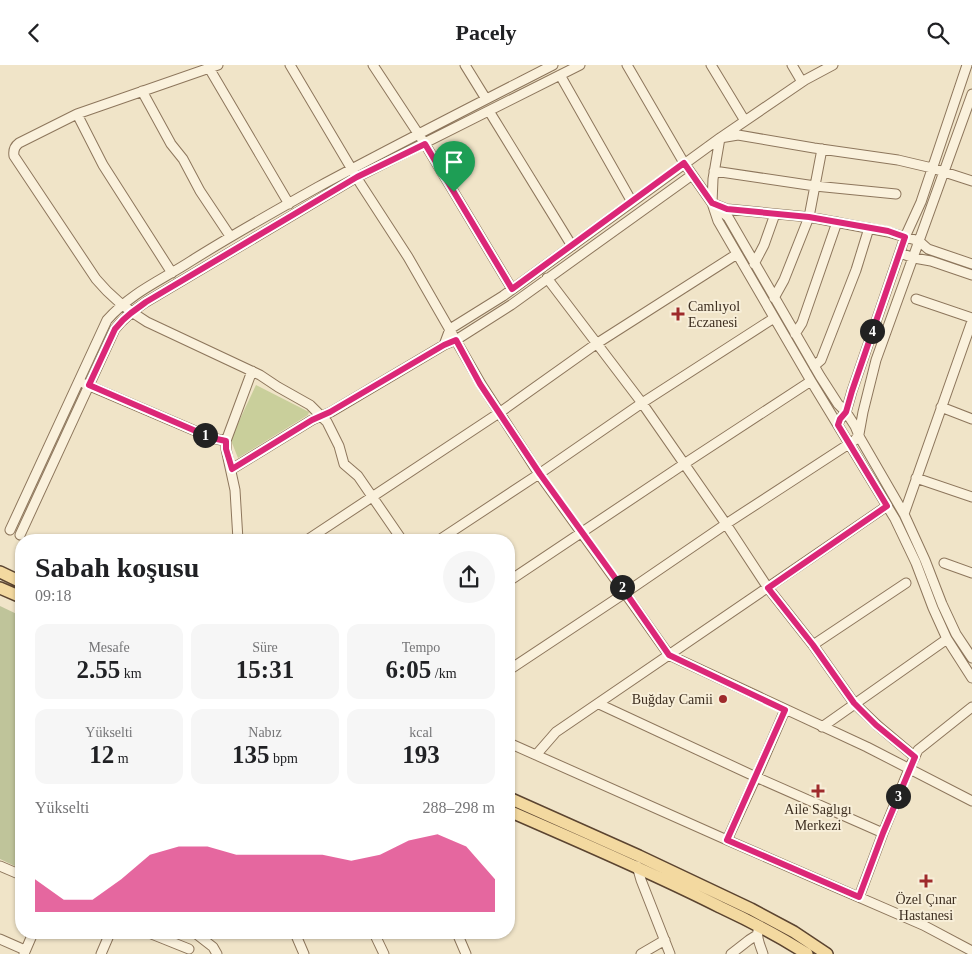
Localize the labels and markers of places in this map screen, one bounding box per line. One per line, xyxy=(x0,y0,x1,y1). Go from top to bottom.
pin xyxy=(433,141,475,192)
place label: Camlıyol Eczanesi xyxy=(688,299,740,330)
marker: Camlıyol Eczanesi xyxy=(672,308,684,320)
pin: 4 xyxy=(860,319,884,343)
pin: 1 xyxy=(192,423,218,447)
pin: 2 xyxy=(610,575,634,599)
place label: Buğday Camii xyxy=(632,692,713,707)
marker: Buğday Camii xyxy=(717,693,729,705)
pin: 3 xyxy=(886,783,910,809)
marker: Aile Saglıgı Merkezi xyxy=(811,784,825,798)
place label: Aile Saglıgı Merkezi xyxy=(784,802,852,833)
marker: Özel Çınar Hastanesi xyxy=(919,874,933,888)
place label: Özel Çınar Hastanesi xyxy=(895,891,957,923)

